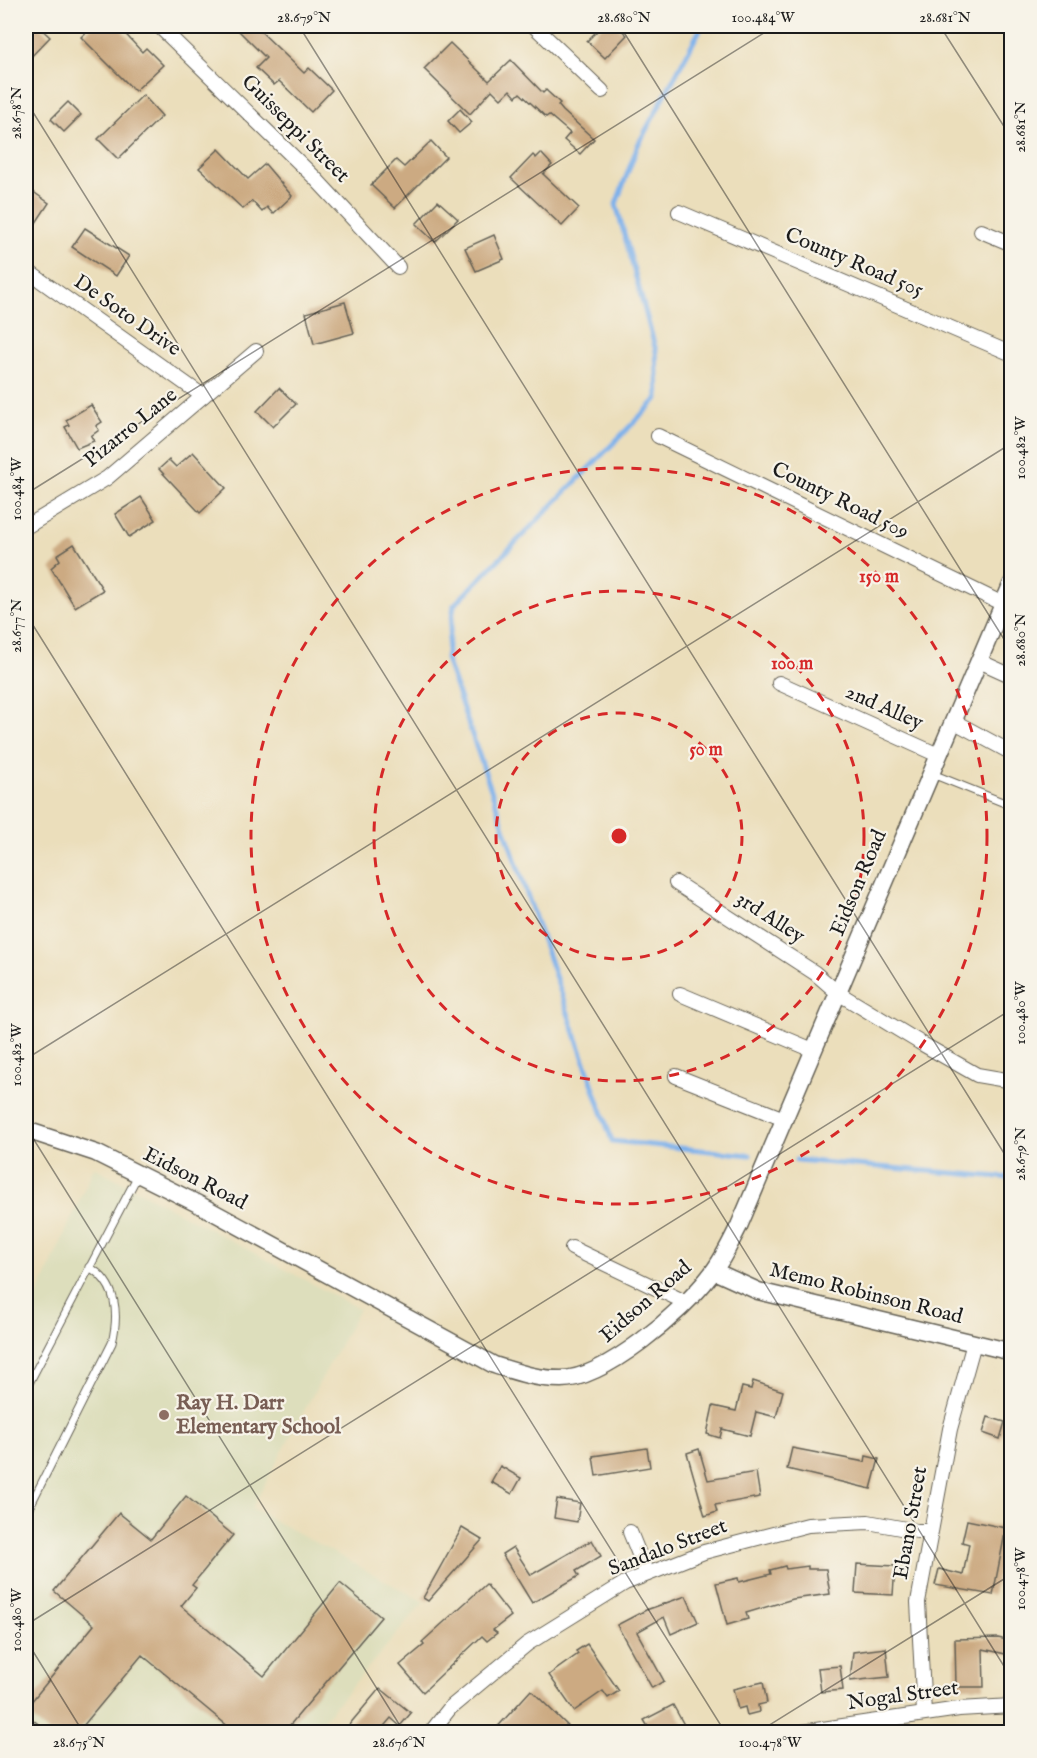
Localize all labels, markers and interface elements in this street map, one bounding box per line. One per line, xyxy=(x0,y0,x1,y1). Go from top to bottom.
text: 28.679°N xyxy=(277,8,331,27)
text: 28.680°N xyxy=(597,8,651,27)
text: 100.484°W xyxy=(731,8,795,27)
text: 28.681°N xyxy=(919,8,971,27)
street label: Guisseppi Street xyxy=(235,69,355,189)
text: 28.678°N xyxy=(7,86,26,140)
text: 28.681°N xyxy=(1011,101,1030,153)
street label: County Road 505 xyxy=(781,222,928,304)
street label: De Soto Drive xyxy=(68,269,186,363)
street label: Pizarro Lane xyxy=(79,382,184,474)
text: 100.482°W xyxy=(1011,416,1030,479)
street label: County Road 509 xyxy=(767,456,913,546)
text: 100.484°W xyxy=(7,457,26,521)
text: 150 m xyxy=(859,566,899,589)
text: 28.677°N xyxy=(7,599,26,653)
text: 28.680°N xyxy=(1011,613,1030,667)
text: 100 m xyxy=(771,653,813,676)
street label: 2nd Alley xyxy=(841,679,928,737)
text: 50 m xyxy=(689,739,723,762)
street label: Eidson Road xyxy=(824,825,894,940)
centre of rings xyxy=(609,826,629,846)
street label: 3rd Alley xyxy=(730,886,810,951)
text: 100.480°W xyxy=(1011,981,1030,1045)
text: 100.482°W xyxy=(7,1023,26,1086)
text: 28.679°N xyxy=(1011,1127,1030,1181)
street label: Eidson Road xyxy=(138,1141,252,1217)
street label: Eidson Road xyxy=(594,1254,698,1349)
street label: Memo Robinson Road xyxy=(767,1257,966,1331)
place label: Ray H. Darr Elementary School xyxy=(176,1390,342,1441)
marker: Ray H. Darr Elementary School xyxy=(157,1408,171,1422)
street label: Ebano Street xyxy=(888,1464,934,1582)
street label: Sandalo Street xyxy=(605,1513,731,1583)
text: 100.478°W xyxy=(1011,1547,1030,1610)
text: 100.480°W xyxy=(7,1588,26,1652)
street label: Nogal Street xyxy=(846,1675,960,1717)
text: 28.675°N xyxy=(53,1733,105,1752)
text: 28.676°N xyxy=(372,1733,426,1752)
text: 100.478°W xyxy=(739,1733,802,1752)

